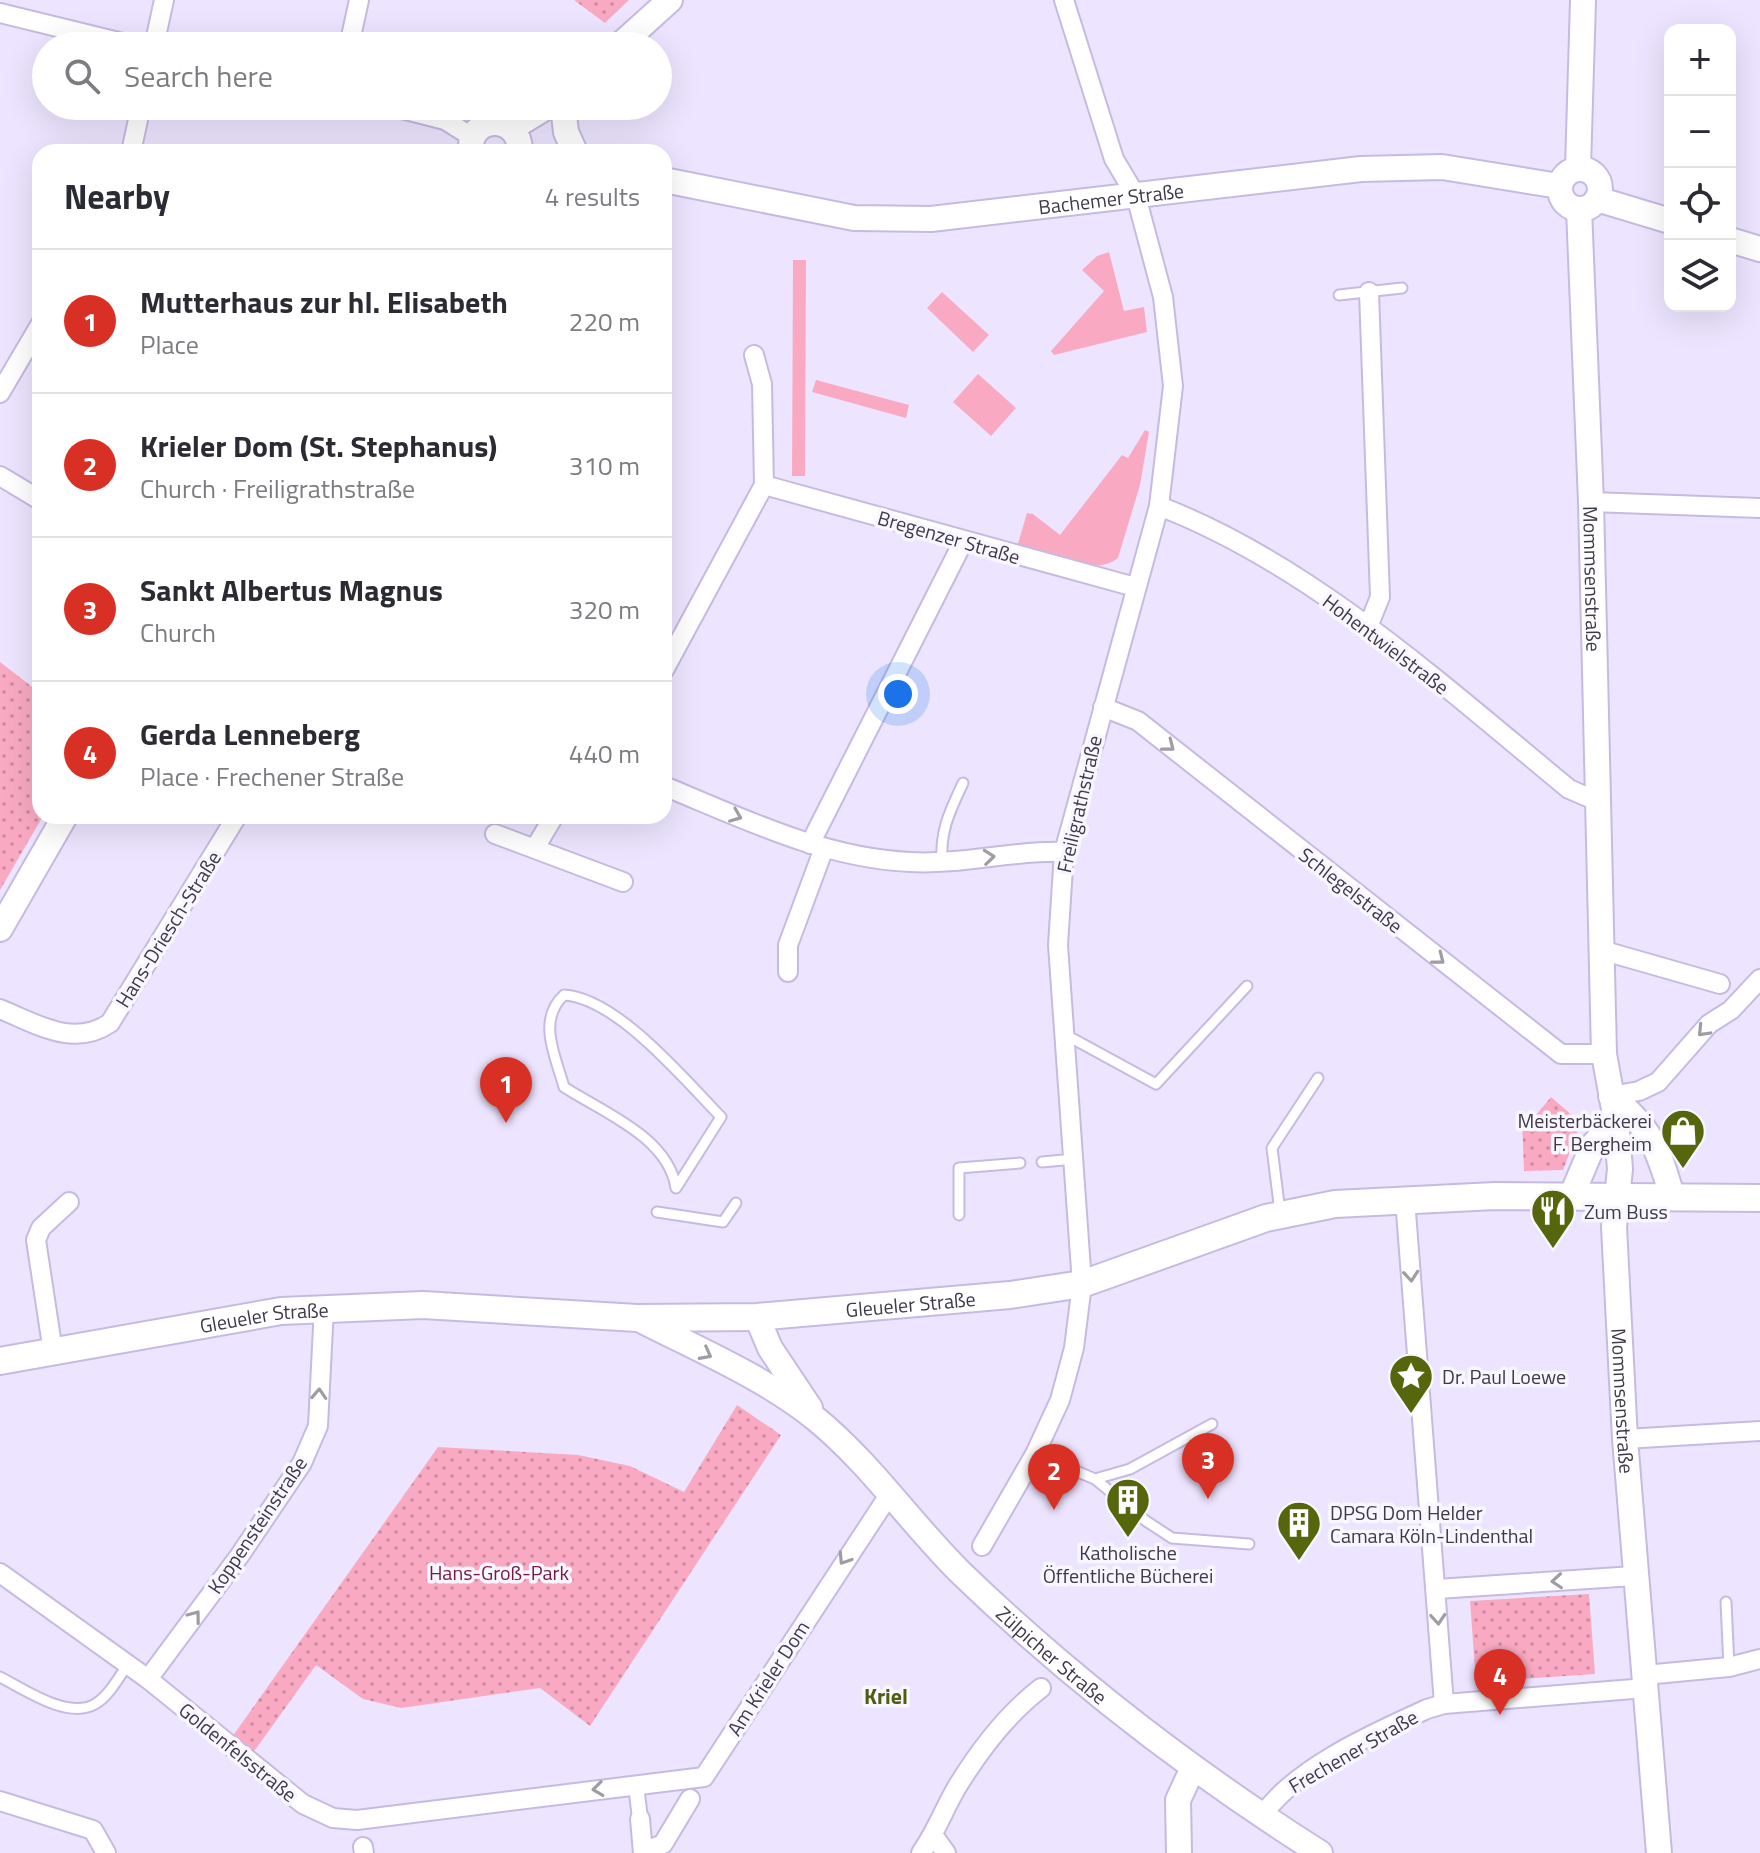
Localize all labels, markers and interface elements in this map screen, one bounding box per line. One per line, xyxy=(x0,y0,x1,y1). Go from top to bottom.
map controls xyxy=(1664,24,1736,312)
button: + xyxy=(1664,24,1736,96)
search box xyxy=(32,32,672,120)
text: Search here xyxy=(124,53,273,99)
icon: search xyxy=(60,54,104,98)
button: − xyxy=(1664,96,1736,168)
button: locate xyxy=(1664,168,1736,240)
text: Nearby xyxy=(64,170,170,222)
street label: Bachemer Straße xyxy=(1037,174,1186,222)
text: 4 results xyxy=(545,177,640,216)
button: layers xyxy=(1664,240,1736,312)
text: Mutterhaus zur hl. Elisabeth xyxy=(140,279,508,325)
text: 1 xyxy=(83,302,97,341)
text: 220 m xyxy=(569,302,640,341)
text: Place xyxy=(140,325,199,364)
text: Krieler Dom (St. Stephanus) xyxy=(140,423,497,469)
text: 2 xyxy=(83,446,97,485)
text: 310 m xyxy=(569,446,640,485)
text: Church · Freiligrathstraße xyxy=(140,469,415,508)
street label: Bregenzer Straße xyxy=(874,502,1024,572)
street label: Mommsenstraße xyxy=(1576,505,1610,652)
text: Sankt Albertus Magnus xyxy=(140,567,443,613)
street label: Hohentwielstraße xyxy=(1316,586,1456,702)
text: 3 xyxy=(83,590,97,629)
text: 320 m xyxy=(569,590,640,629)
text: Church xyxy=(140,613,216,652)
your location xyxy=(878,674,918,714)
text: Gerda Lenneberg xyxy=(140,711,360,757)
street label: Freiligrathstraße xyxy=(1048,732,1110,876)
text: 4 xyxy=(83,734,97,773)
text: 440 m xyxy=(569,734,640,773)
one-way arrow xyxy=(1160,736,1174,751)
text: Place · Frechener Straße xyxy=(140,757,404,796)
one-way arrow xyxy=(728,806,742,823)
street label: Schlegelstraße xyxy=(1292,839,1410,941)
street label: Hans-Driesch-Straße xyxy=(107,845,229,1013)
one-way arrow xyxy=(983,849,996,866)
one-way arrow xyxy=(1430,950,1445,964)
one-way arrow xyxy=(1698,1022,1713,1036)
pin: 1 xyxy=(480,1057,532,1123)
place label: Meisterbäckerei F. Bergheim xyxy=(1518,1105,1652,1159)
shop icon: Meisterbäckerei F. Bergheim xyxy=(1659,1107,1707,1170)
restaurant icon: Zum Buss xyxy=(1529,1187,1577,1250)
place label: Zum Buss xyxy=(1584,1196,1668,1227)
one-way arrow xyxy=(1402,1270,1419,1283)
street label: Gleueler Straße xyxy=(844,1283,977,1325)
street label: Gleueler Straße xyxy=(197,1294,329,1341)
street label: Mommsenstraße xyxy=(1604,1327,1643,1475)
one-way arrow xyxy=(698,1345,713,1360)
place icon: Dr. Paul Loewe xyxy=(1387,1352,1435,1415)
place label: Dr. Paul Loewe xyxy=(1442,1361,1566,1392)
one-way arrow xyxy=(311,1387,328,1400)
pin: 3 xyxy=(1182,1433,1234,1499)
pin: 2 xyxy=(1028,1444,1080,1510)
street label: Koppensteinstraße xyxy=(199,1450,315,1600)
building icon: Katholische Öffentliche Bücherei xyxy=(1104,1476,1152,1539)
place label: DPSG Dom Helder Camara Köln-Lindenthal xyxy=(1330,1497,1533,1551)
building icon: DPSG Dom Helder Camara Köln-Lindenthal xyxy=(1275,1499,1323,1562)
place label: Katholische Öffentliche Bücherei xyxy=(1043,1537,1213,1591)
one-way arrow xyxy=(839,1551,854,1565)
park label: Hans-Groß-Park xyxy=(429,1557,570,1588)
one-way arrow xyxy=(1550,1572,1563,1589)
street label: Zülpicher Straße xyxy=(989,1598,1114,1711)
one-way arrow xyxy=(185,1611,199,1625)
one-way arrow xyxy=(1430,1613,1447,1626)
street label: Am Krieler Dom xyxy=(719,1614,817,1742)
pin: 4 xyxy=(1474,1649,1526,1715)
district label: Kriel xyxy=(864,1679,908,1713)
street label: Goldenfelsstraße xyxy=(172,1695,304,1809)
street label: Frechener Straße xyxy=(1283,1701,1423,1801)
one-way arrow xyxy=(592,1781,605,1798)

